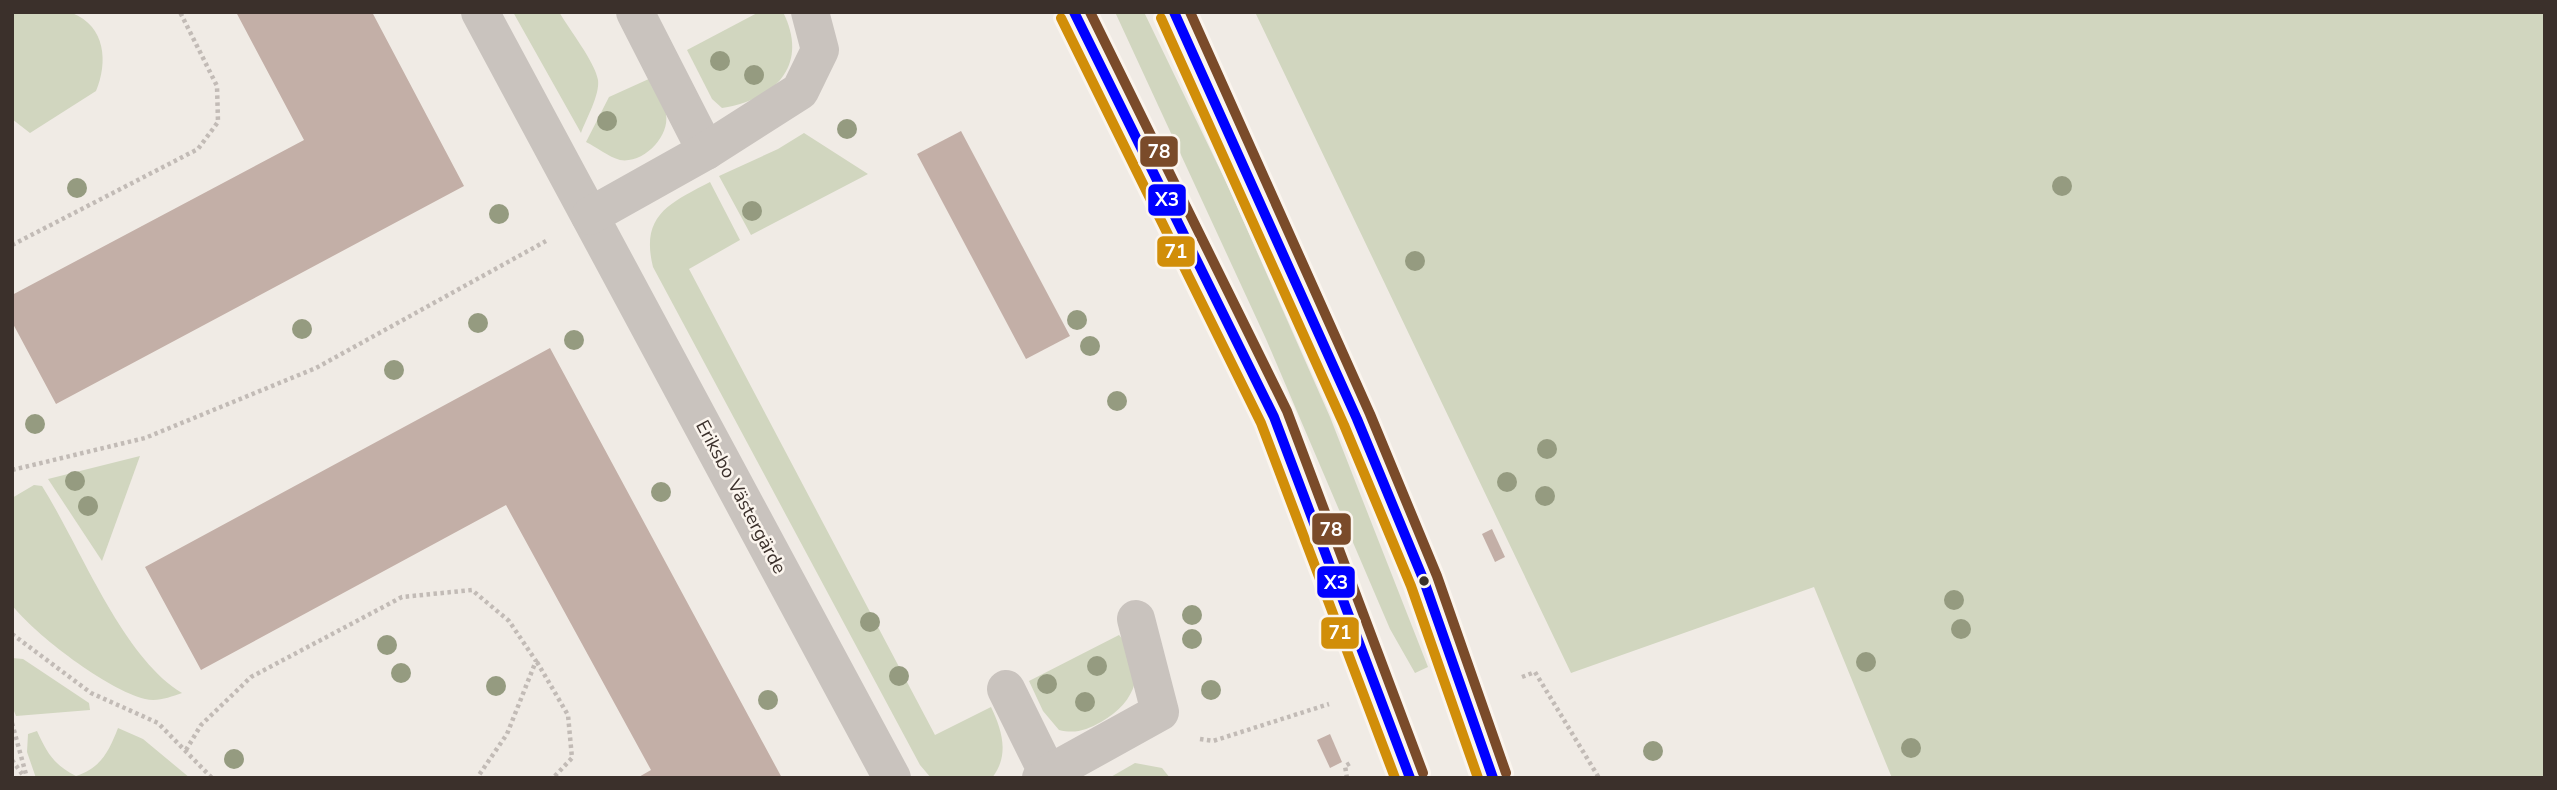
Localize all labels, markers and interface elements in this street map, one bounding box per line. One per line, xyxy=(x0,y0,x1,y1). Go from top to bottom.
line badge: 78 xyxy=(1139,135,1179,168)
text: 78 xyxy=(1148,139,1170,165)
line badge: X3 xyxy=(1147,183,1187,217)
text: X3 xyxy=(1154,187,1179,213)
line badge: 71 xyxy=(1156,235,1196,268)
text: 71 xyxy=(1165,239,1187,265)
street label: Eriksbo Västergärde xyxy=(689,415,793,579)
line badge: 78 xyxy=(1311,512,1352,546)
text: 78 xyxy=(1320,517,1342,543)
line badge: X3 xyxy=(1316,565,1356,599)
text: X3 xyxy=(1323,570,1348,596)
unlabelled marker xyxy=(1417,574,1431,588)
line badge: 71 xyxy=(1320,616,1360,650)
text: 71 xyxy=(1329,620,1351,646)

